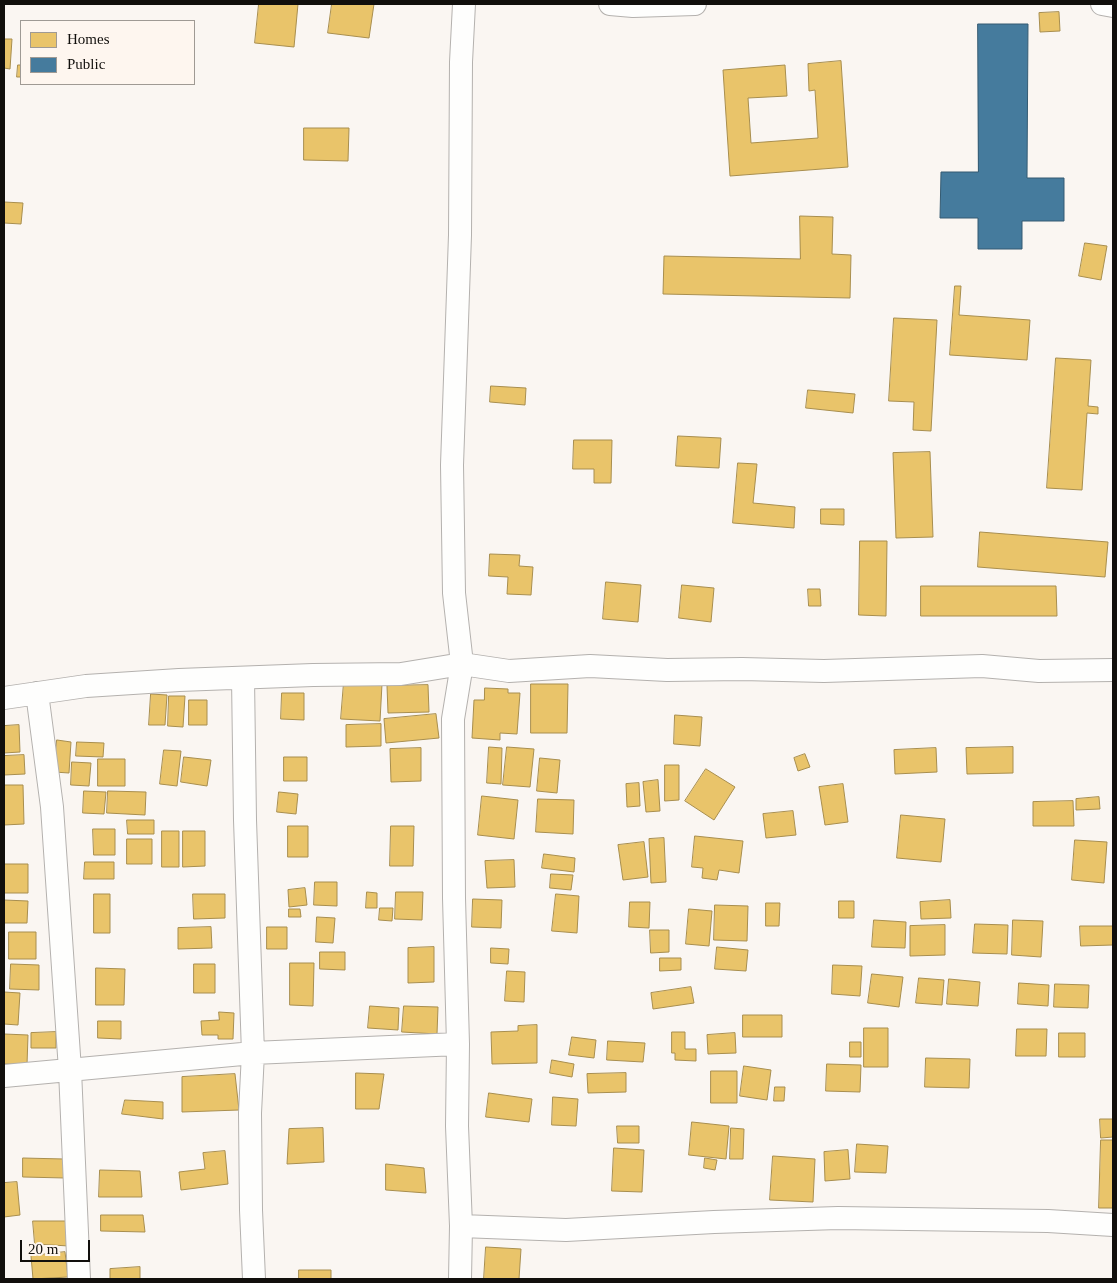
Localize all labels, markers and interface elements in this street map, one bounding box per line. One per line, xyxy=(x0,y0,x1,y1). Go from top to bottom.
legend xyxy=(20,20,195,85)
text: Homes xyxy=(67,31,110,47)
text: Public xyxy=(67,56,105,72)
scale bar xyxy=(22,1230,92,1262)
text: 20 m xyxy=(28,1241,58,1257)

